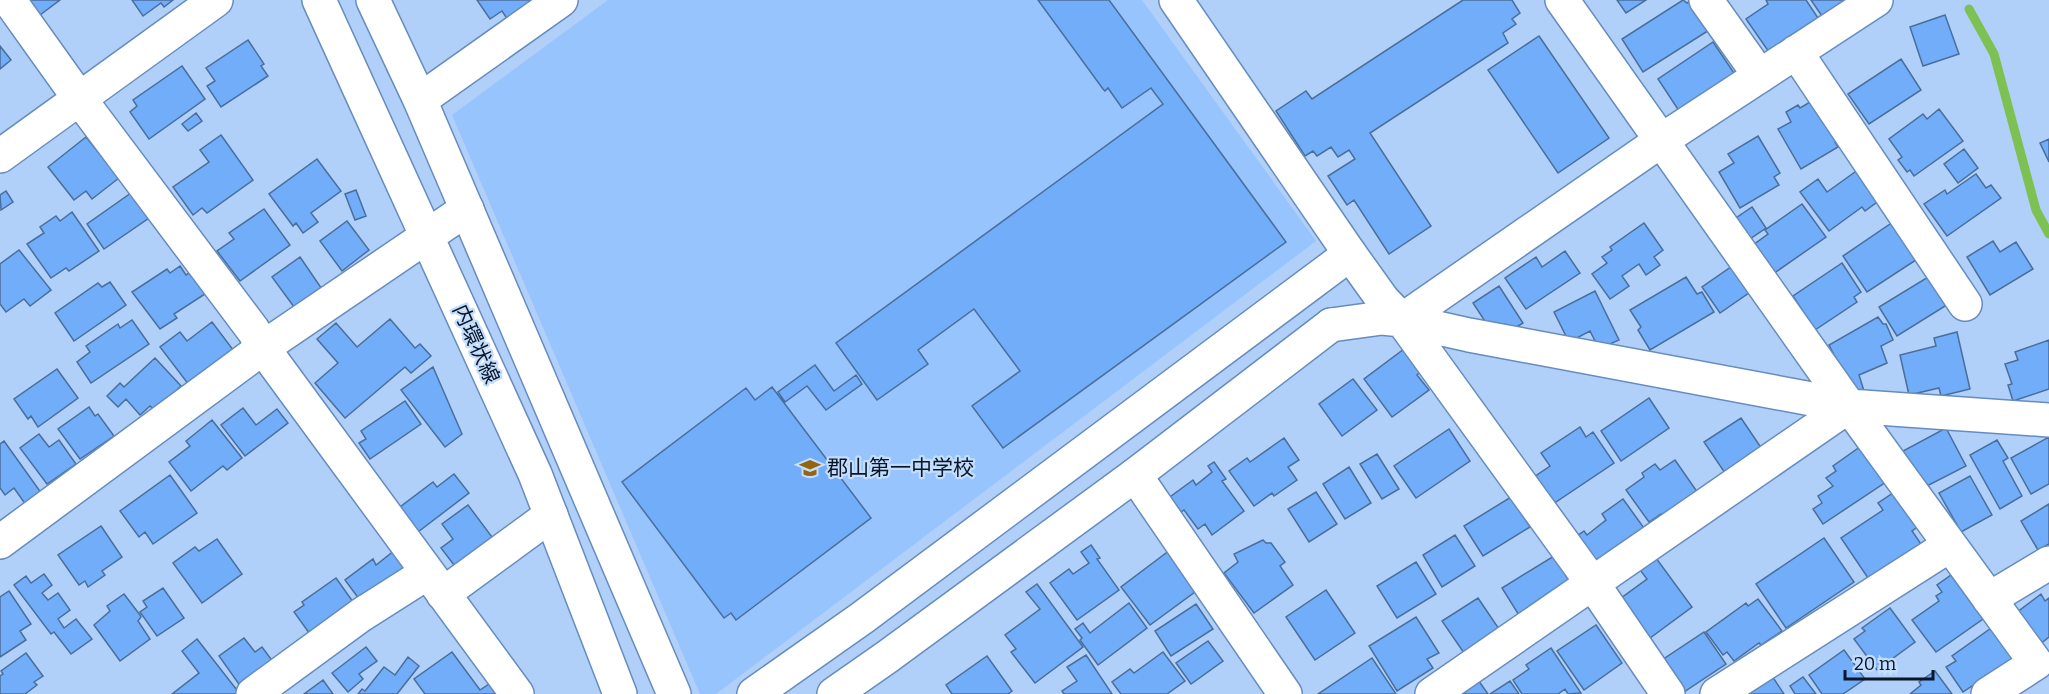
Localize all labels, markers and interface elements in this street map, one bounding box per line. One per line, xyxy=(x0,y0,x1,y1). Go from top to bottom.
street label: 内環状線 xyxy=(447,300,505,388)
place label: 郡山第一中学校 xyxy=(827,455,974,481)
school or university icon: 郡山第一中学校 xyxy=(798,456,822,480)
scale bar xyxy=(1845,643,1934,681)
text: 20 m xyxy=(1854,653,1896,675)

